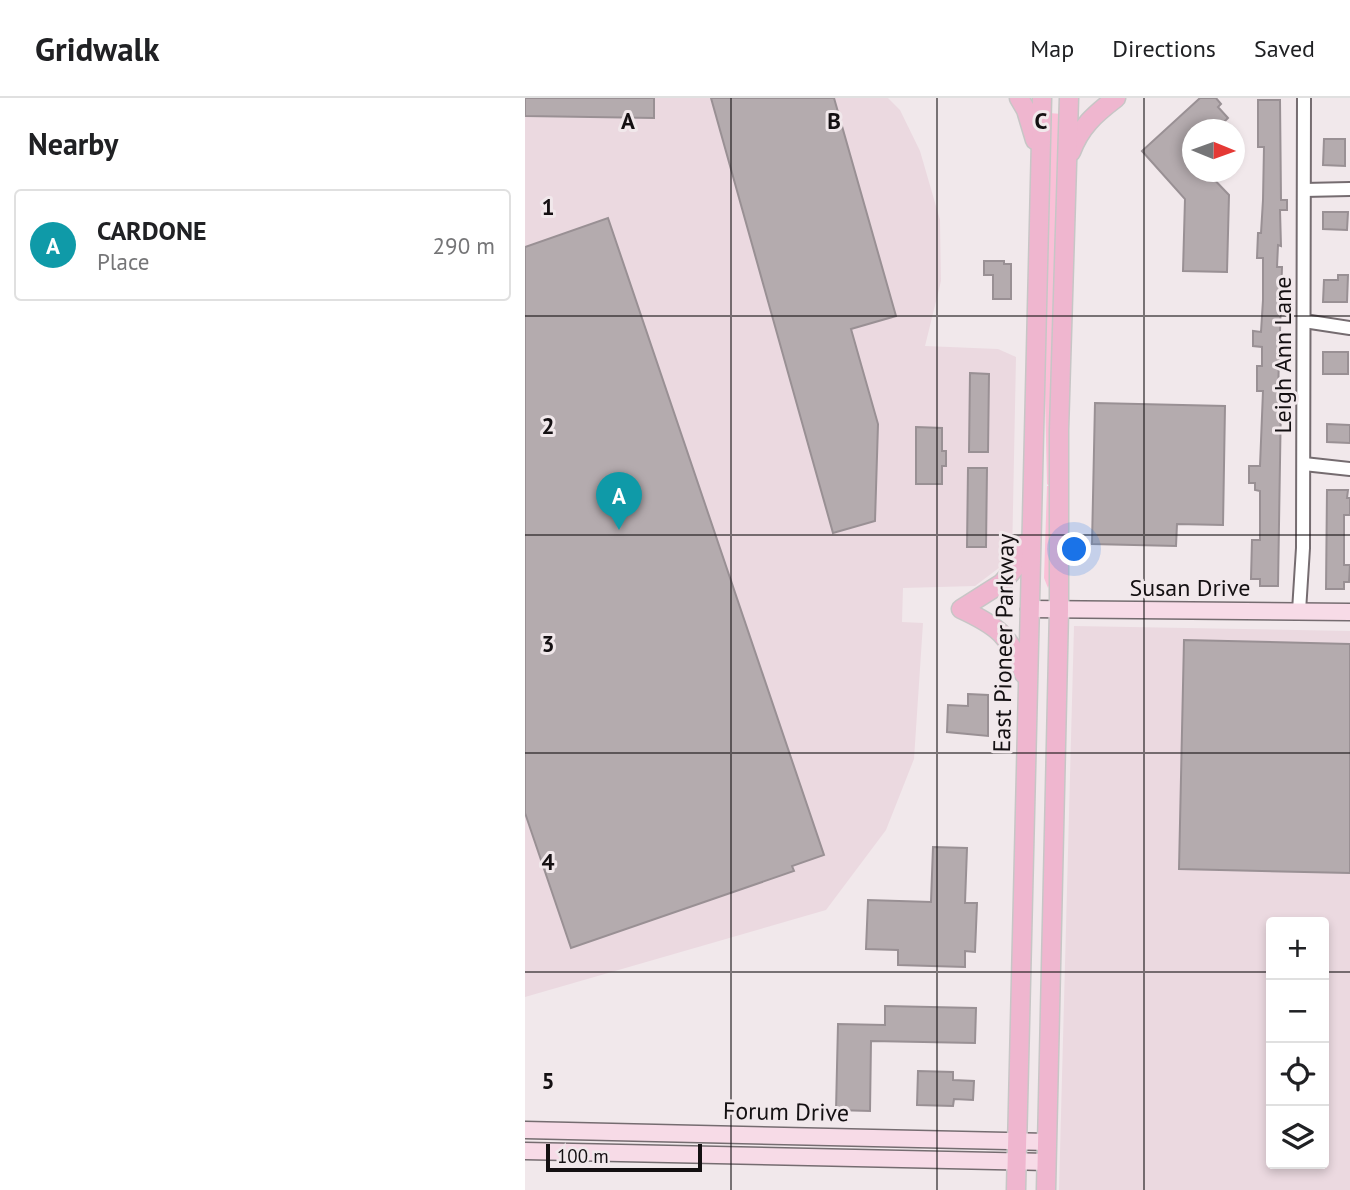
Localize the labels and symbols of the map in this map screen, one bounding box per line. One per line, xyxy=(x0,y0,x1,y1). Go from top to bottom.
text: A xyxy=(621,106,635,135)
text: B xyxy=(827,106,841,135)
text: C xyxy=(1035,106,1048,135)
north arrow xyxy=(1182,119,1245,182)
text: 1 xyxy=(541,192,555,221)
street label: Leigh Ann Lane xyxy=(1267,276,1298,434)
text: 2 xyxy=(541,411,555,440)
pin: A xyxy=(596,472,642,530)
your location xyxy=(1057,532,1091,566)
street label: East Pioneer Parkway xyxy=(986,533,1021,753)
street label: Susan Drive xyxy=(1129,572,1251,603)
text: 3 xyxy=(541,629,555,658)
text: 4 xyxy=(541,847,555,876)
text: 5 xyxy=(541,1066,555,1095)
street label: Forum Drive xyxy=(723,1095,849,1128)
scale bar xyxy=(546,1141,702,1173)

